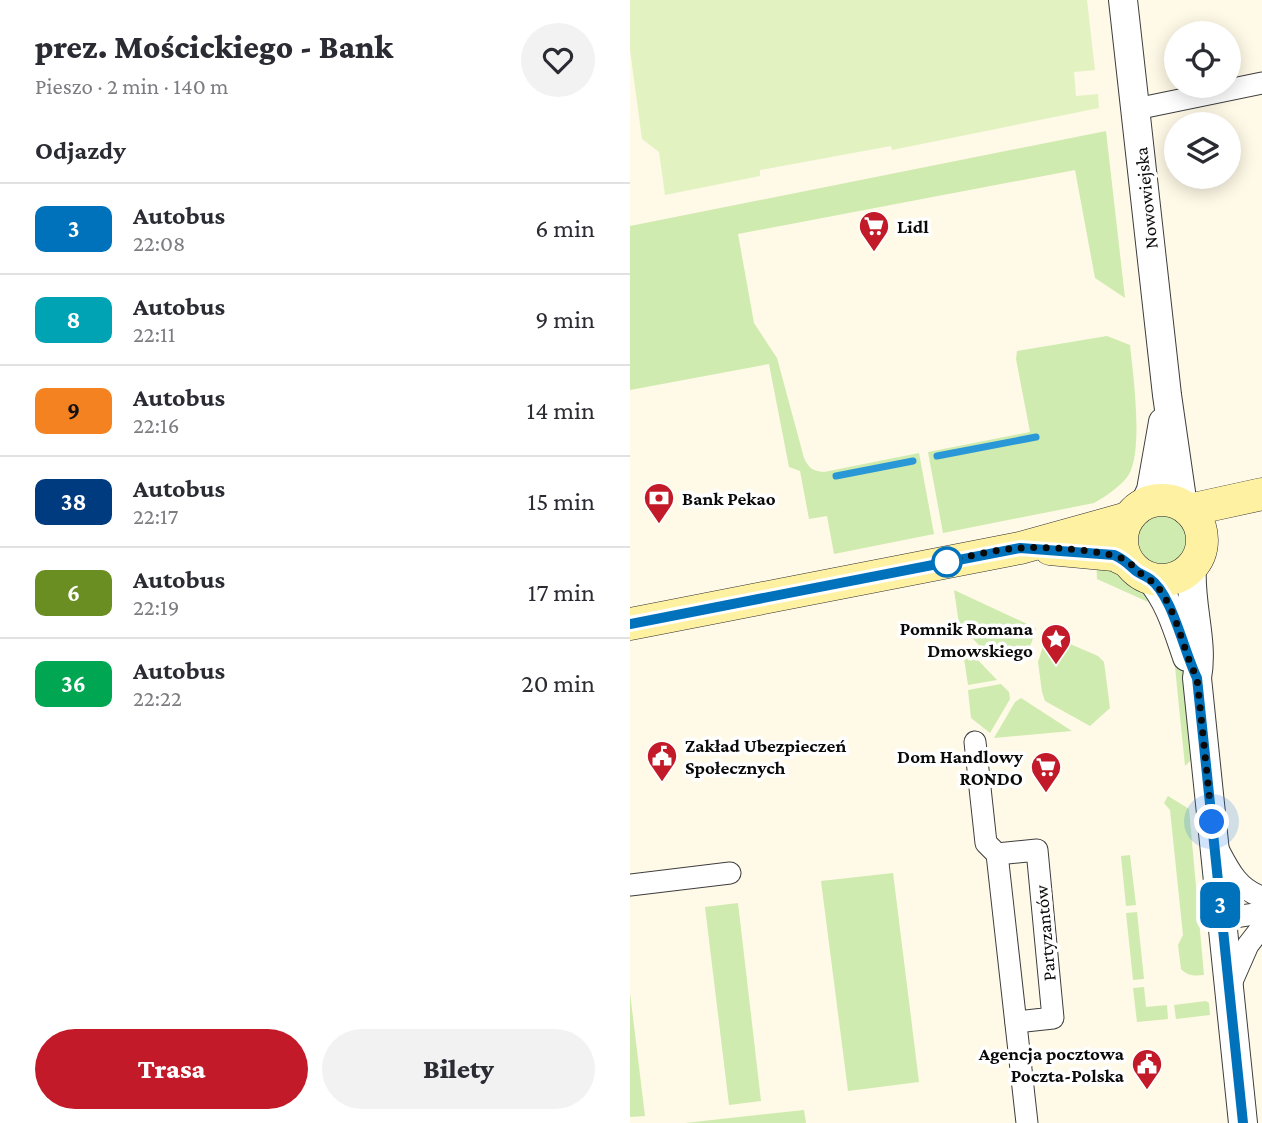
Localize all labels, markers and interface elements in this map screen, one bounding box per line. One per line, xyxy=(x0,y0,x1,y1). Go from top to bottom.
map controls xyxy=(1164,21,1241,189)
button: locate xyxy=(1164,21,1241,98)
button: heart xyxy=(521,23,595,97)
text: prez. Mościckiego - Bank xyxy=(35,28,393,65)
text: Pieszo · 2 min · 140 m xyxy=(35,73,228,99)
button: layers xyxy=(1164,112,1241,189)
text: Odjazdy xyxy=(35,136,126,165)
street label: Nowowiejska xyxy=(1130,146,1163,250)
text: Autobus xyxy=(133,201,225,230)
supermarket icon: Lidl xyxy=(857,209,891,253)
text: 6 min xyxy=(535,214,595,243)
text: 3 xyxy=(68,215,79,242)
place label: Lidl xyxy=(897,216,929,237)
text: 22:08 xyxy=(133,230,185,256)
text: Autobus xyxy=(133,292,225,321)
text: 9 min xyxy=(535,305,595,334)
text: 8 xyxy=(67,306,80,333)
text: 22:11 xyxy=(133,321,175,347)
text: Autobus xyxy=(133,383,225,412)
text: 14 min xyxy=(527,396,595,425)
text: 9 xyxy=(67,397,80,424)
text: 22:16 xyxy=(133,412,179,438)
text: Autobus xyxy=(133,474,225,503)
bank icon: Bank Pekao xyxy=(642,481,676,525)
text: 15 min xyxy=(528,487,595,516)
text: 38 xyxy=(61,488,86,515)
place label: Bank Pekao xyxy=(682,488,776,509)
text: 22:17 xyxy=(133,503,178,529)
unlabelled marker xyxy=(932,547,962,577)
text: Autobus xyxy=(133,565,225,594)
text: 17 min xyxy=(528,578,595,607)
text: 6 xyxy=(67,579,80,606)
text: 22:19 xyxy=(133,594,179,620)
place label: Pomnik Romana Dmowskiego xyxy=(900,618,1034,661)
place icon: Pomnik Romana Dmowskiego xyxy=(1039,622,1073,666)
text: Autobus xyxy=(133,656,225,685)
text: 20 min xyxy=(521,669,595,698)
text: 36 xyxy=(61,670,86,697)
text: 22:22 xyxy=(133,685,182,711)
place label: Zakład Ubezpieczeń Społecznych xyxy=(685,735,846,778)
public building icon: Zakład Ubezpieczeń Społecznych xyxy=(645,739,679,783)
place label: Dom Handlowy RONDO xyxy=(897,746,1024,789)
supermarket icon: Dom Handlowy RONDO xyxy=(1029,750,1063,794)
your location xyxy=(1194,804,1229,839)
line badge: 3 xyxy=(1197,882,1243,928)
street label: Partyzantów xyxy=(1030,884,1060,982)
text: 3 xyxy=(1214,891,1226,918)
button: Trasa xyxy=(35,1029,308,1109)
button: Bilety xyxy=(322,1029,595,1109)
place label: Agencja pocztowa Poczta-Polska xyxy=(978,1043,1125,1086)
public building icon: Agencja pocztowa Poczta-Polska xyxy=(1130,1047,1164,1091)

